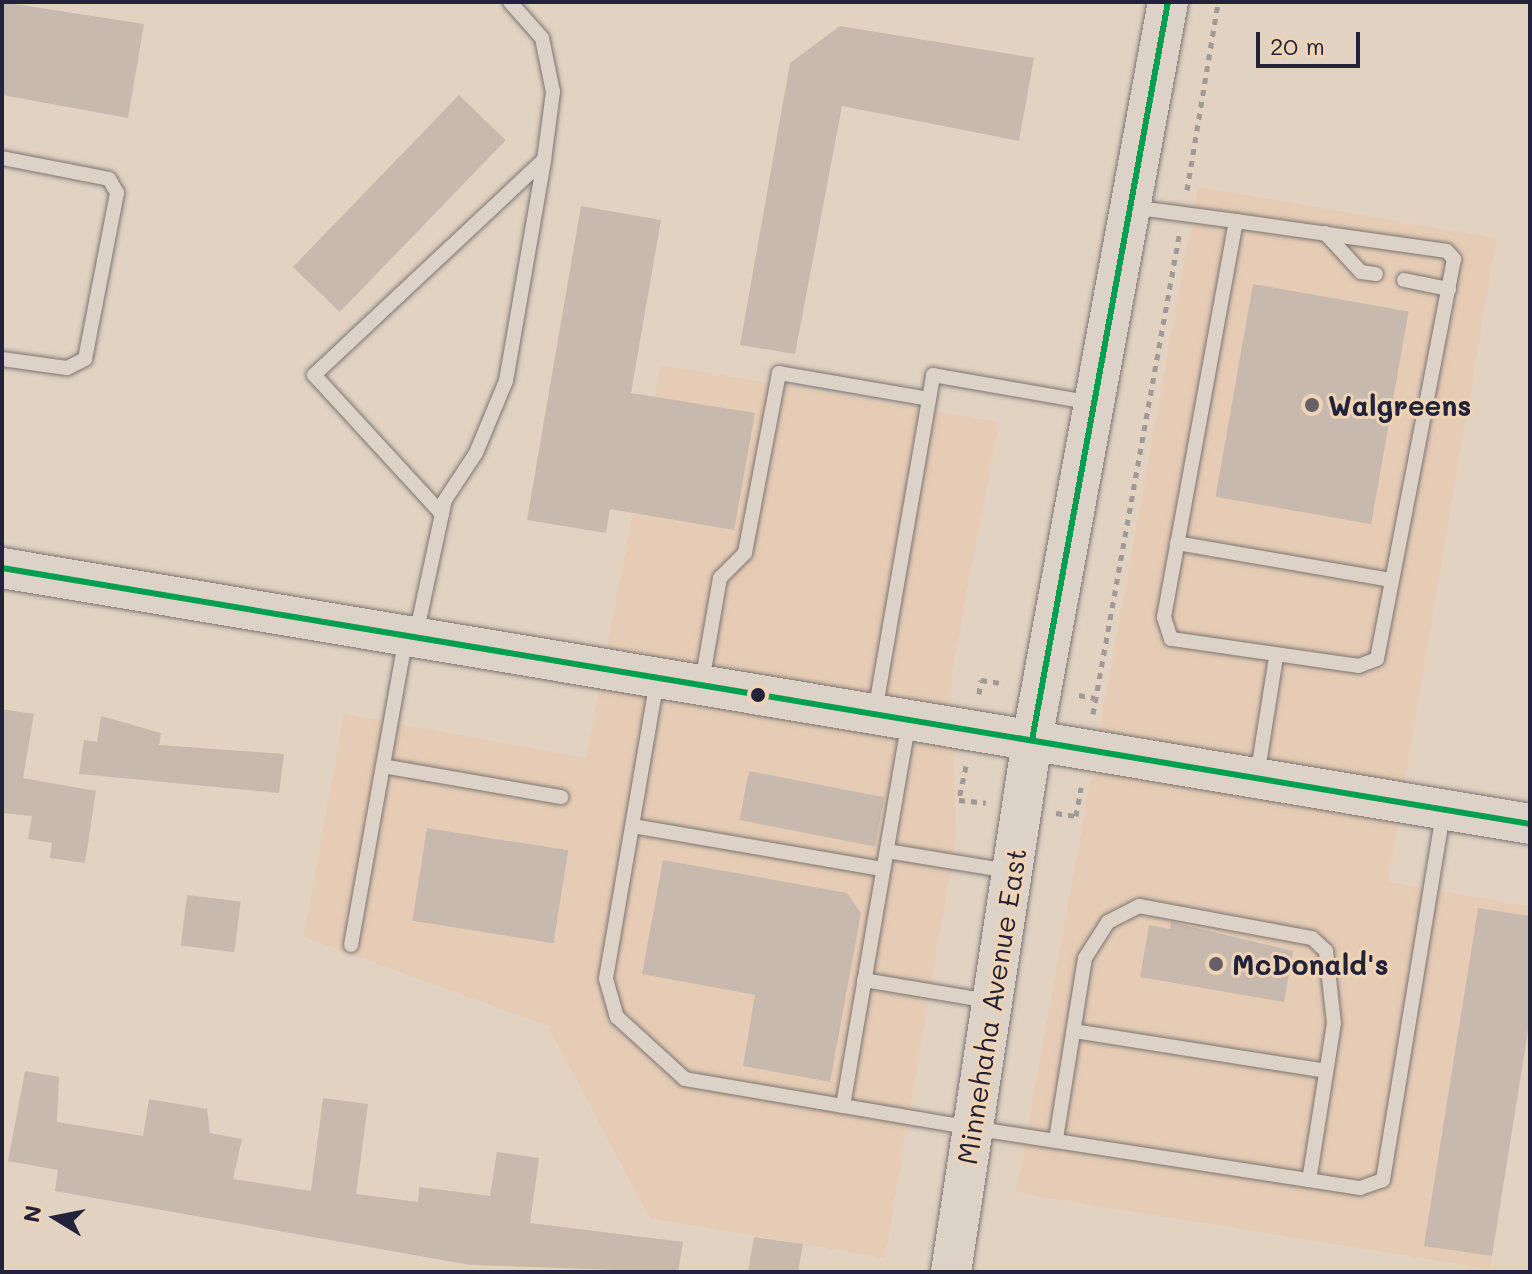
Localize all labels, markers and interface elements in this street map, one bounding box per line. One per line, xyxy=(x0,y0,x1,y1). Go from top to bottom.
scale bar xyxy=(1260,16,1364,66)
text: 20 m xyxy=(1270,30,1325,61)
place label: Walgreens xyxy=(1328,388,1471,422)
marker: Walgreens xyxy=(1303,396,1321,414)
unlabelled marker xyxy=(750,687,766,703)
street label: Minnehaha Avenue East xyxy=(949,845,1033,1167)
place label: McDonald's xyxy=(1232,947,1389,981)
marker: McDonald's xyxy=(1207,955,1225,973)
north arrow xyxy=(16,1178,96,1258)
text: N xyxy=(16,1203,48,1224)

